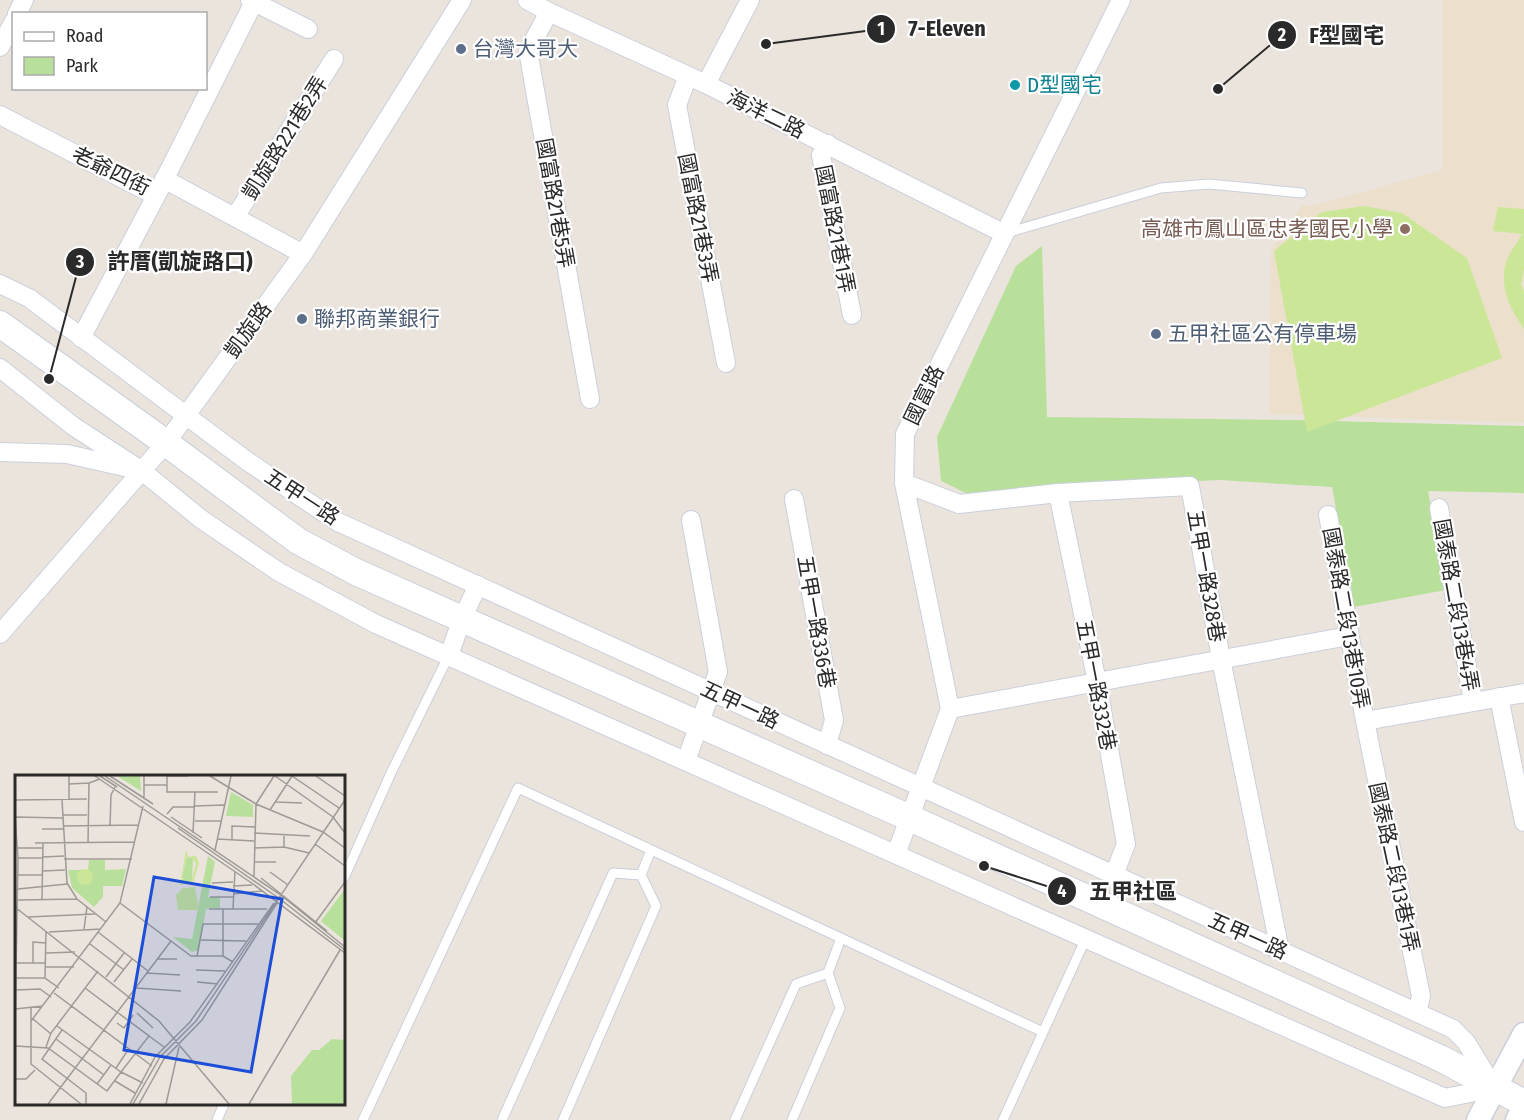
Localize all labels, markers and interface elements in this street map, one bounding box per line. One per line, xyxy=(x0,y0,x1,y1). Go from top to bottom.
callout: 7-Eleven xyxy=(866,9,997,49)
legend xyxy=(12,12,207,90)
text: 7-Eleven xyxy=(908,15,986,42)
callout: F型國宅 xyxy=(1267,15,1397,55)
text: 1 xyxy=(877,18,885,40)
text: F型國宅 xyxy=(1309,22,1385,49)
text: 2 xyxy=(1277,24,1286,46)
text: Road xyxy=(66,25,103,47)
place label: 台灣大哥大 xyxy=(473,36,578,62)
marker: 台灣大哥大 xyxy=(454,42,468,56)
text: Park xyxy=(66,55,99,77)
street label: 凱旋路221巷2弄 xyxy=(237,72,333,204)
place label: D型國宅 xyxy=(1027,72,1102,98)
marker: D型國宅 xyxy=(1008,78,1022,92)
street label: 海洋二路 xyxy=(723,84,809,144)
street label: 國富路21巷5弄 xyxy=(531,136,579,270)
street label: 老爺四街 xyxy=(68,141,154,201)
street label: 國富路21巷3弄 xyxy=(673,151,723,285)
street label: 國富路21巷1弄 xyxy=(810,163,860,295)
place label: 高雄市鳳山區忠孝國民小學 xyxy=(1141,216,1393,242)
marker: 高雄市鳳山區忠孝國民小學 xyxy=(1398,222,1412,236)
callout: 許厝(凱旋路口) xyxy=(65,242,264,282)
text: 許厝(凱旋路口) xyxy=(107,248,253,275)
text: 3 xyxy=(75,251,85,273)
street label: 凱旋路 xyxy=(219,297,277,363)
place label: 聯邦商業銀行 xyxy=(314,306,440,332)
marker: 聯邦商業銀行 xyxy=(295,312,309,326)
place label: 五甲社區公有停車場 xyxy=(1168,321,1357,347)
marker: 五甲社區公有停車場 xyxy=(1149,327,1163,341)
street label: 國富路 xyxy=(899,361,949,429)
street label: 五甲一路 xyxy=(260,463,344,531)
street label: 五甲一路328巷 xyxy=(1182,508,1230,644)
street label: 國泰路二段13巷4弄 xyxy=(1428,517,1484,693)
street label: 國泰路二段13巷10弄 xyxy=(1317,525,1375,711)
street label: 五甲一路336巷 xyxy=(792,554,840,690)
street label: 五甲一路332巷 xyxy=(1071,617,1121,753)
street label: 五甲一路 xyxy=(696,675,784,735)
inset map xyxy=(15,775,345,1105)
street label: 國泰路二段13巷1弄 xyxy=(1363,780,1425,954)
callout: 五甲社區 xyxy=(1047,871,1189,911)
text: 五甲社區 xyxy=(1089,878,1177,905)
text: 4 xyxy=(1057,880,1067,902)
street label: 五甲一路 xyxy=(1204,907,1292,965)

